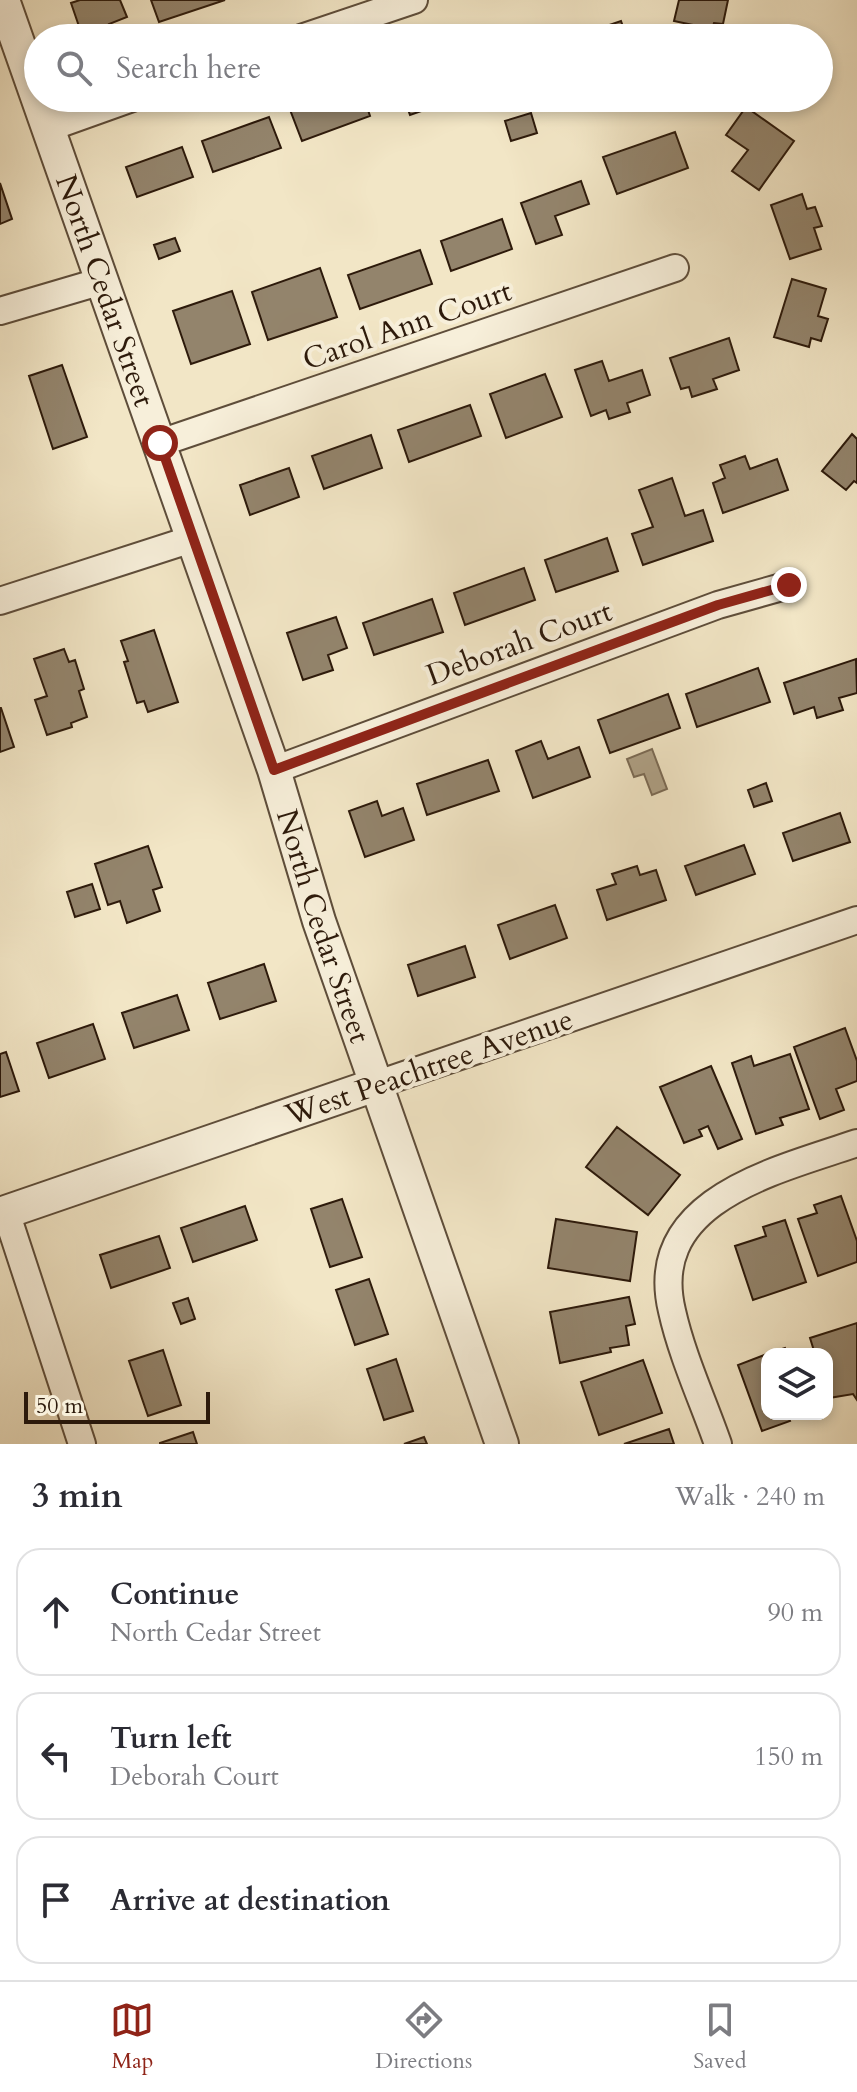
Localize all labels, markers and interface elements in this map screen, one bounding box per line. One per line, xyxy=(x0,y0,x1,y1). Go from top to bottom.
search box xyxy=(24,24,833,112)
icon: search xyxy=(52,46,96,90)
text: Search here xyxy=(116,48,261,89)
street label: North Cedar Street xyxy=(45,169,165,413)
street label: Carol Ann Court xyxy=(297,270,518,380)
route start xyxy=(142,425,178,461)
route end xyxy=(771,567,807,603)
street label: Deborah Court xyxy=(421,591,618,696)
street label: North Cedar Street xyxy=(266,804,380,1049)
street label: West Peachtree Avenue xyxy=(279,999,579,1136)
map controls xyxy=(761,1348,833,1420)
button: layers xyxy=(761,1348,833,1420)
scale bar xyxy=(24,1388,210,1424)
text: 50 m xyxy=(36,1391,83,1421)
text: 3 min xyxy=(32,1473,123,1519)
text: Walk · 240 m xyxy=(675,1479,825,1514)
text: Continue xyxy=(110,1574,239,1615)
icon: ahead xyxy=(34,1590,78,1634)
text: 90 m xyxy=(767,1595,823,1630)
text: North Cedar Street xyxy=(110,1615,321,1650)
text: Turn left xyxy=(110,1718,232,1759)
icon: left xyxy=(34,1734,78,1778)
text: 150 m xyxy=(754,1739,823,1774)
text: Deborah Court xyxy=(110,1759,279,1794)
icon: arrive xyxy=(34,1878,78,1922)
text: Arrive at destination xyxy=(110,1880,390,1921)
tab: Map xyxy=(110,1998,154,2076)
tab: Directions xyxy=(375,1998,472,2076)
tab: Saved xyxy=(693,1998,747,2076)

